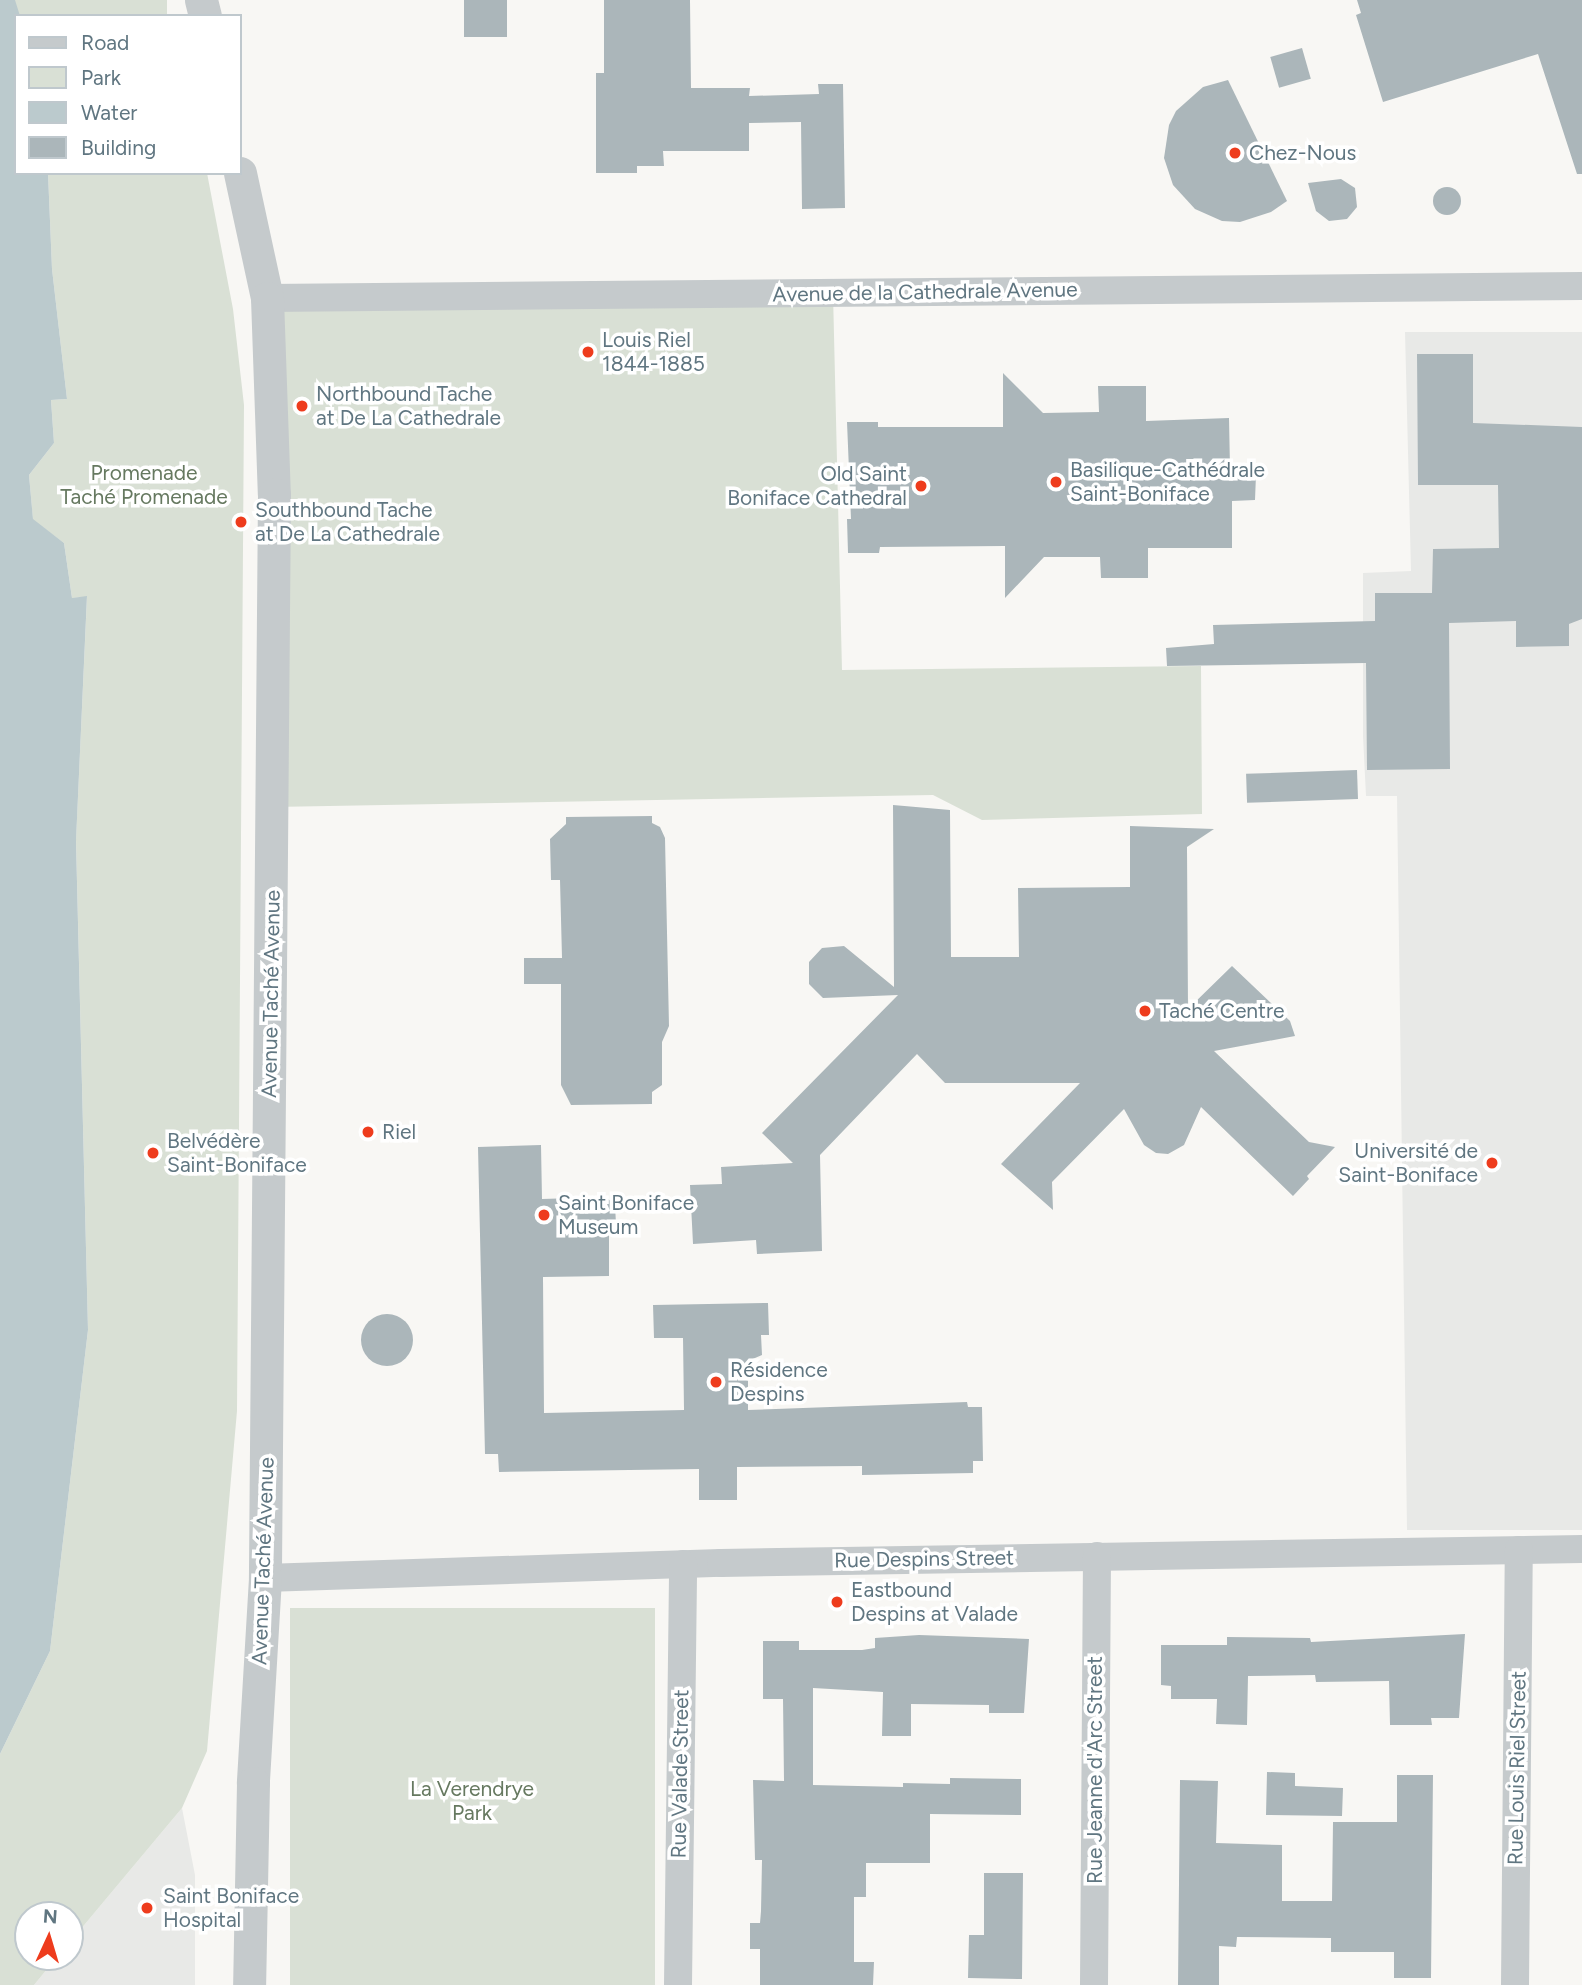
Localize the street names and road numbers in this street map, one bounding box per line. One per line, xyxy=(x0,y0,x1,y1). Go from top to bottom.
street label: Avenue de la Cathedrale Avenue xyxy=(772,277,1078,307)
street label: Avenue Taché Avenue xyxy=(257,890,285,1098)
street label: Avenue Taché Avenue xyxy=(247,1457,279,1665)
street label: Rue Despins Street xyxy=(834,1545,1014,1573)
street label: Rue Jeanne d'Arc Street xyxy=(1082,1656,1108,1884)
street label: Rue Louis Riel Street xyxy=(1503,1671,1531,1865)
street label: Rue Valade Street xyxy=(666,1689,694,1859)

